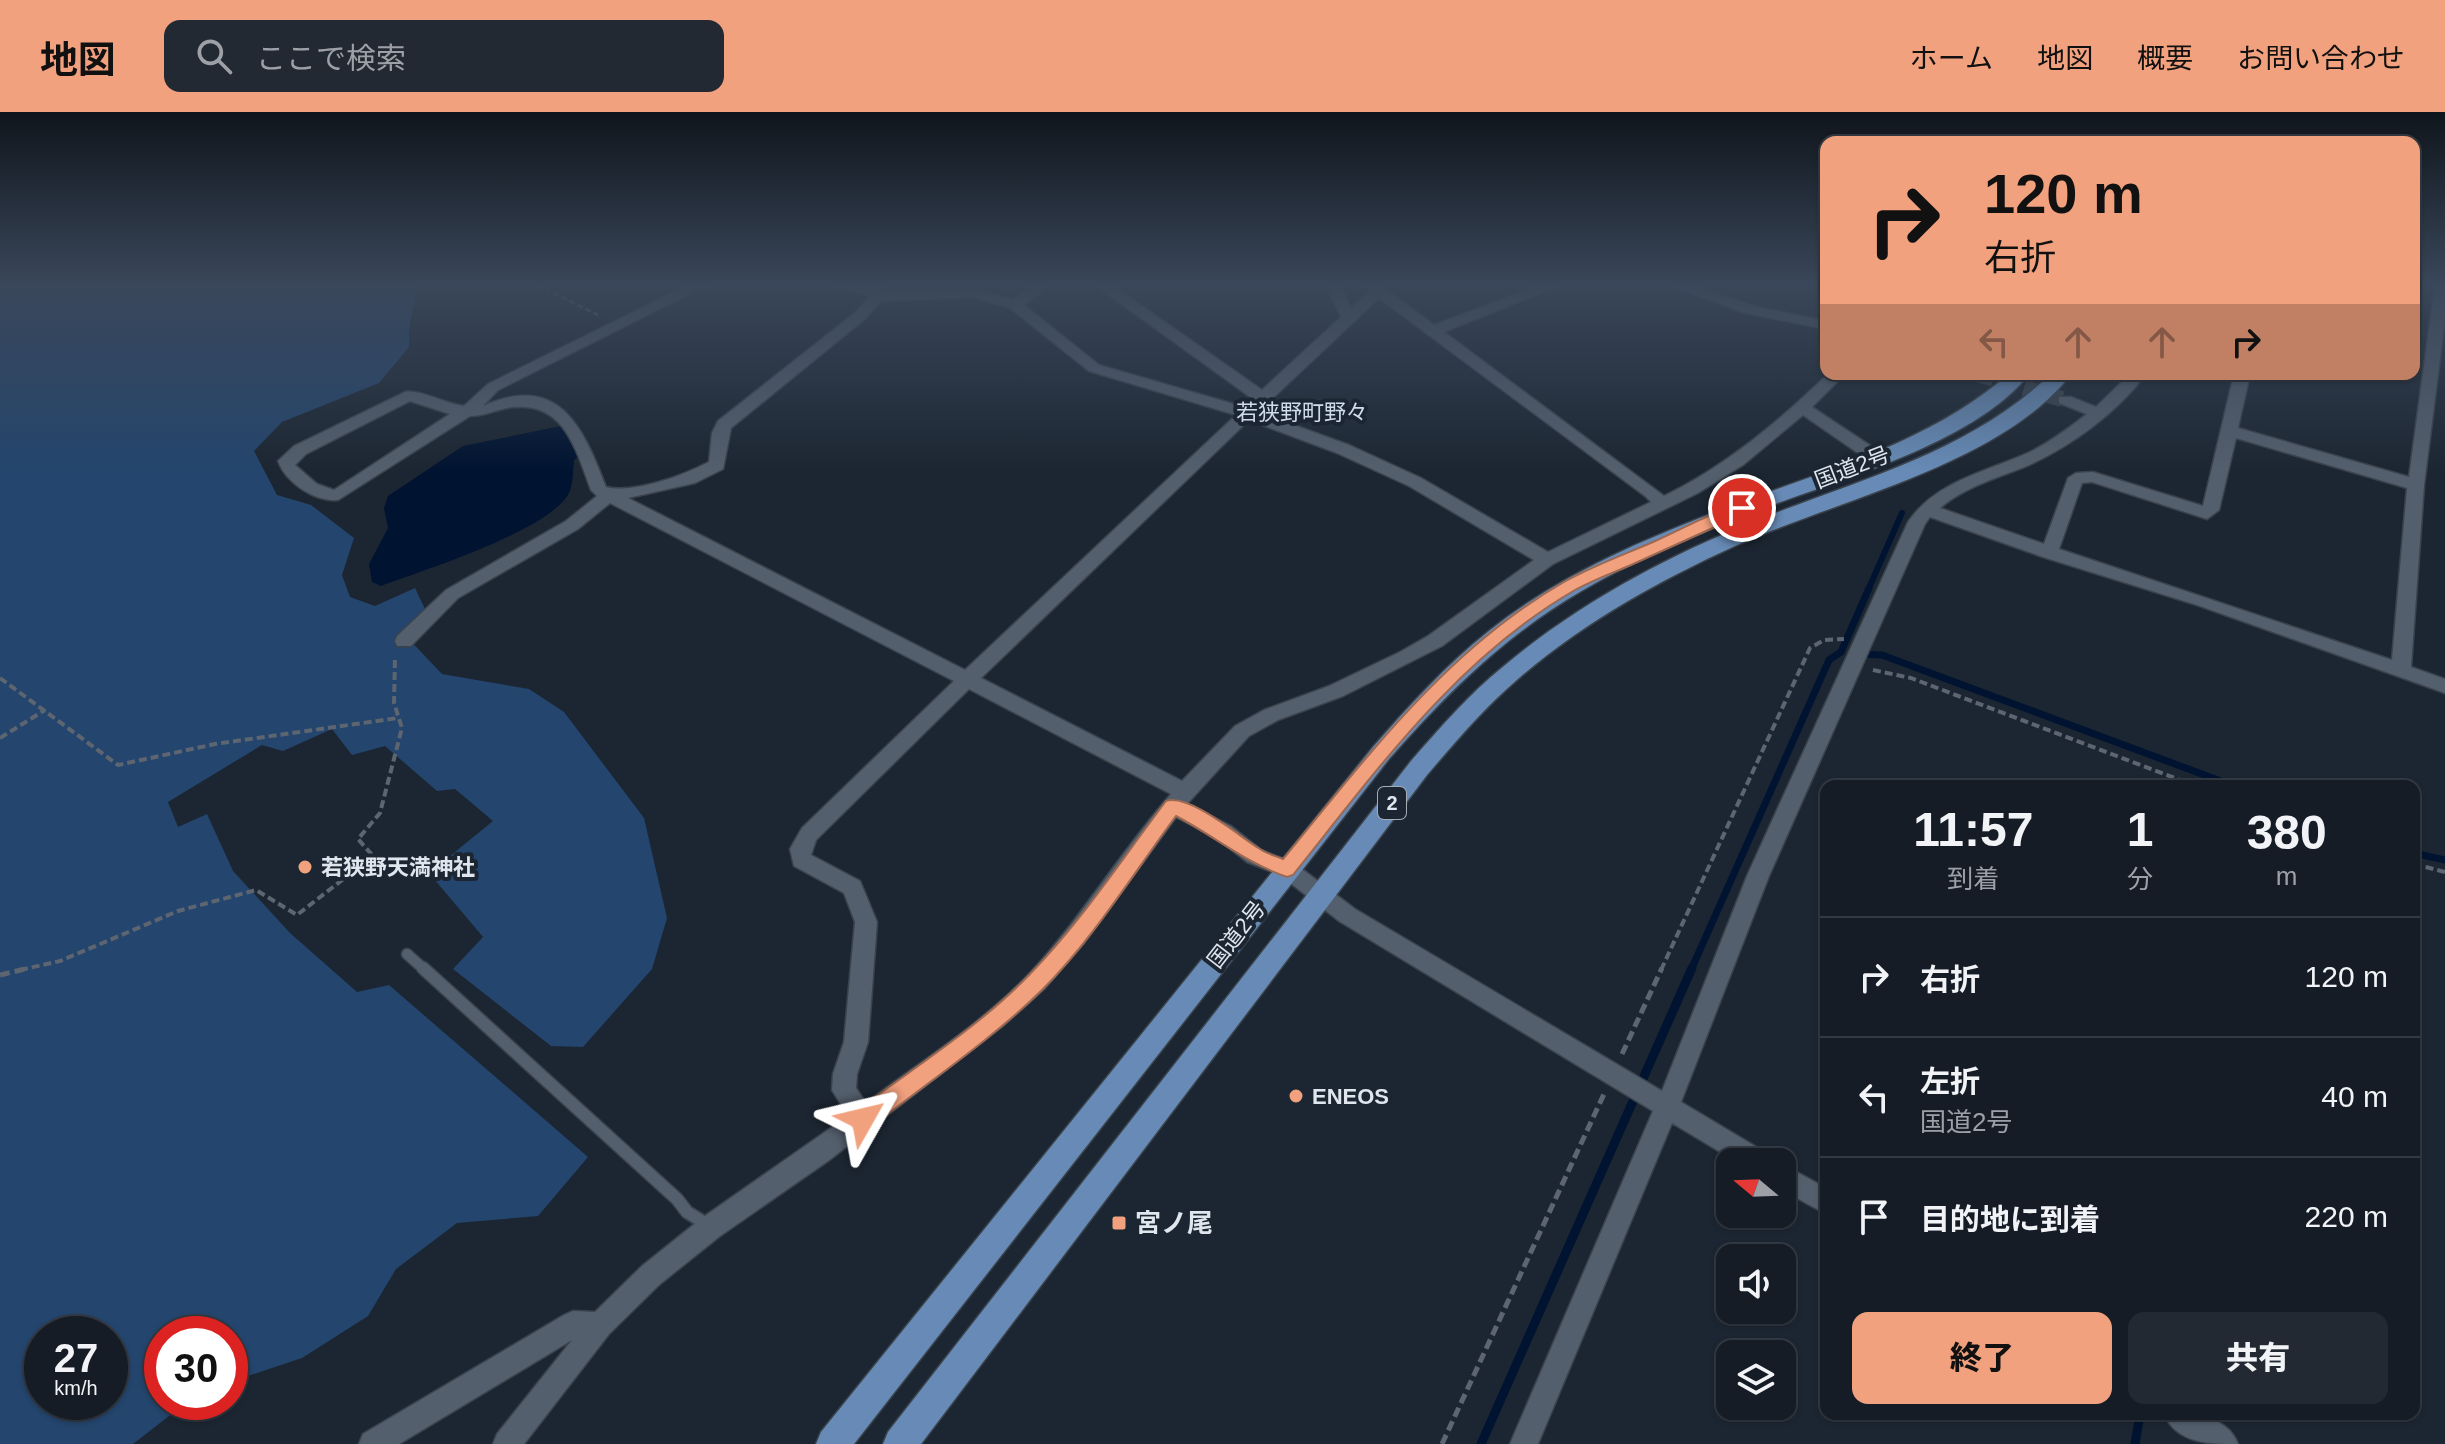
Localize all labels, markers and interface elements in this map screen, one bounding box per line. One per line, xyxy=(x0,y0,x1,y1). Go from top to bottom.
search box xyxy=(164,20,724,92)
icon: search xyxy=(192,34,236,78)
text: 地図 xyxy=(40,39,116,81)
text: ここで検索 xyxy=(256,42,406,75)
text: ホーム xyxy=(1910,43,1993,74)
text: 地図 xyxy=(2037,43,2093,74)
text: 概要 xyxy=(2137,43,2193,74)
text: お問い合わせ xyxy=(2237,43,2405,74)
text: 120 m xyxy=(1984,162,2143,225)
icon: right xyxy=(1852,168,1956,272)
text: 右折 xyxy=(1984,237,2056,278)
icon: left xyxy=(1972,320,2016,364)
icon: ahead xyxy=(2056,320,2100,364)
icon: ahead xyxy=(2140,320,2184,364)
icon: right xyxy=(2224,320,2268,364)
district label: 若狭野町野々 xyxy=(1236,400,1368,425)
street label: 国道2号 xyxy=(1811,442,1893,493)
pin xyxy=(1708,474,1776,542)
icon: arrive xyxy=(1720,486,1764,530)
road number: 2 xyxy=(1378,787,1406,819)
text: 11:57 xyxy=(1913,803,2033,856)
text: 1 xyxy=(2127,803,2153,856)
text: 380 xyxy=(2247,806,2327,859)
place label: 若狭野天満神社 xyxy=(321,855,475,880)
marker: 若狭野天満神社 xyxy=(296,858,314,876)
text: m xyxy=(2276,861,2298,891)
text: 到着 xyxy=(1947,864,1999,894)
text: 分 xyxy=(2127,864,2153,894)
street label: 国道2号 xyxy=(1202,896,1270,973)
icon: right xyxy=(1852,955,1896,999)
text: 120 m xyxy=(2305,960,2388,993)
text: 右折 xyxy=(1920,963,1980,996)
text: 左折 xyxy=(1920,1065,1980,1098)
icon: left xyxy=(1852,1075,1896,1119)
position arrow xyxy=(821,1077,905,1161)
text: 40 m xyxy=(2321,1080,2388,1113)
place label: ENEOS xyxy=(1312,1084,1389,1109)
marker: ENEOS xyxy=(1287,1087,1305,1105)
text: 国道2号 xyxy=(1920,1107,2012,1137)
north arrow xyxy=(1716,1148,1796,1228)
map controls xyxy=(1716,1148,1796,1420)
icon: arrive xyxy=(1852,1195,1896,1239)
text: 220 m xyxy=(2305,1200,2388,1233)
text: 目的地に到着 xyxy=(1920,1203,2100,1236)
place label: 宮ノ尾 xyxy=(1135,1208,1213,1238)
marker: 宮ノ尾 xyxy=(1110,1214,1128,1232)
button: sound xyxy=(1716,1244,1796,1324)
button: 終了 xyxy=(1852,1312,2112,1404)
button: 共有 xyxy=(2128,1312,2388,1404)
speed limit sign: 30 xyxy=(144,1316,248,1420)
text: 27 xyxy=(54,1336,98,1380)
button: layers xyxy=(1716,1340,1796,1420)
text: km/h xyxy=(54,1377,98,1399)

